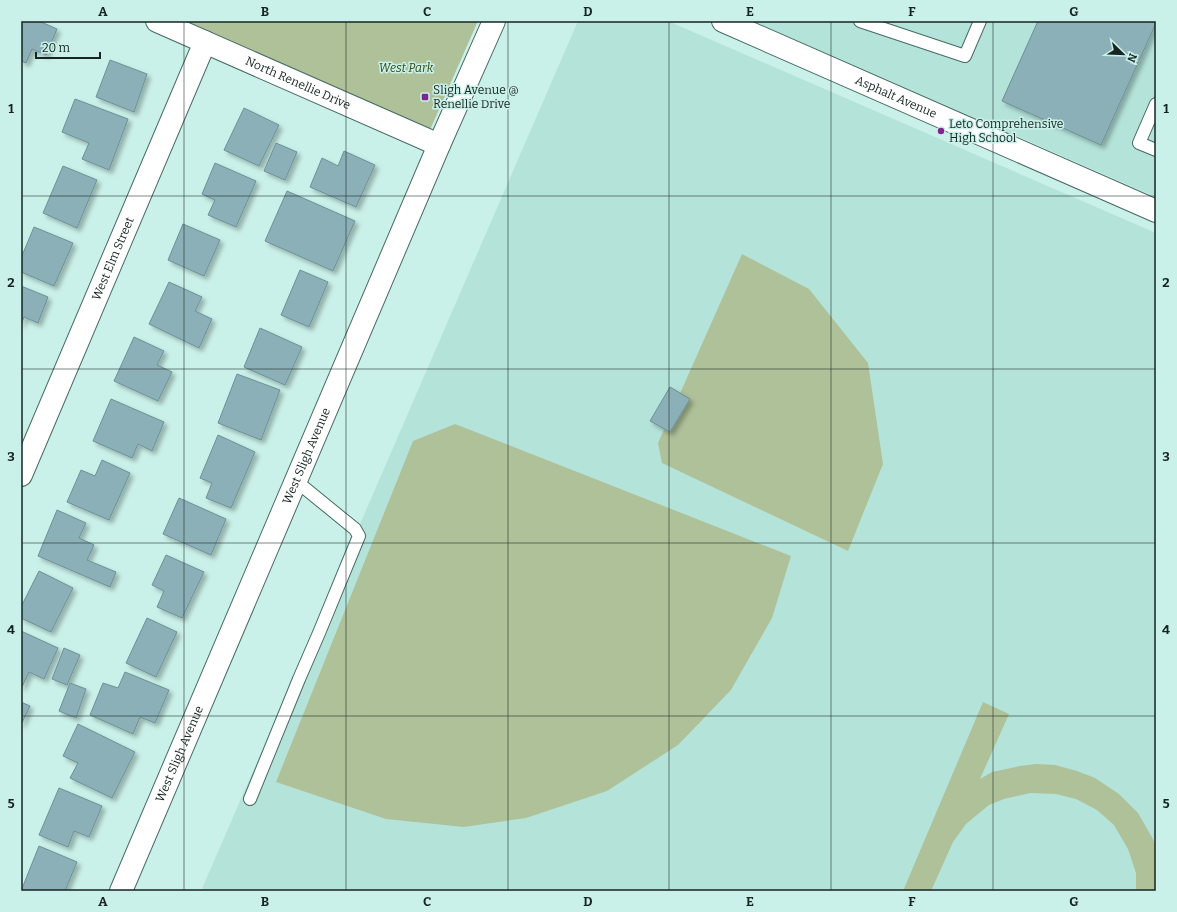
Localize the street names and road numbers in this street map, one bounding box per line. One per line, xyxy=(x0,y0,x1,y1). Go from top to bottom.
street label: North Renellie Drive xyxy=(243,54,353,112)
street label: Asphalt Avenue xyxy=(853,73,939,121)
street label: West Elm Street xyxy=(89,214,137,303)
street label: West Sligh Avenue xyxy=(280,406,333,506)
street label: West Sligh Avenue xyxy=(153,704,206,804)

